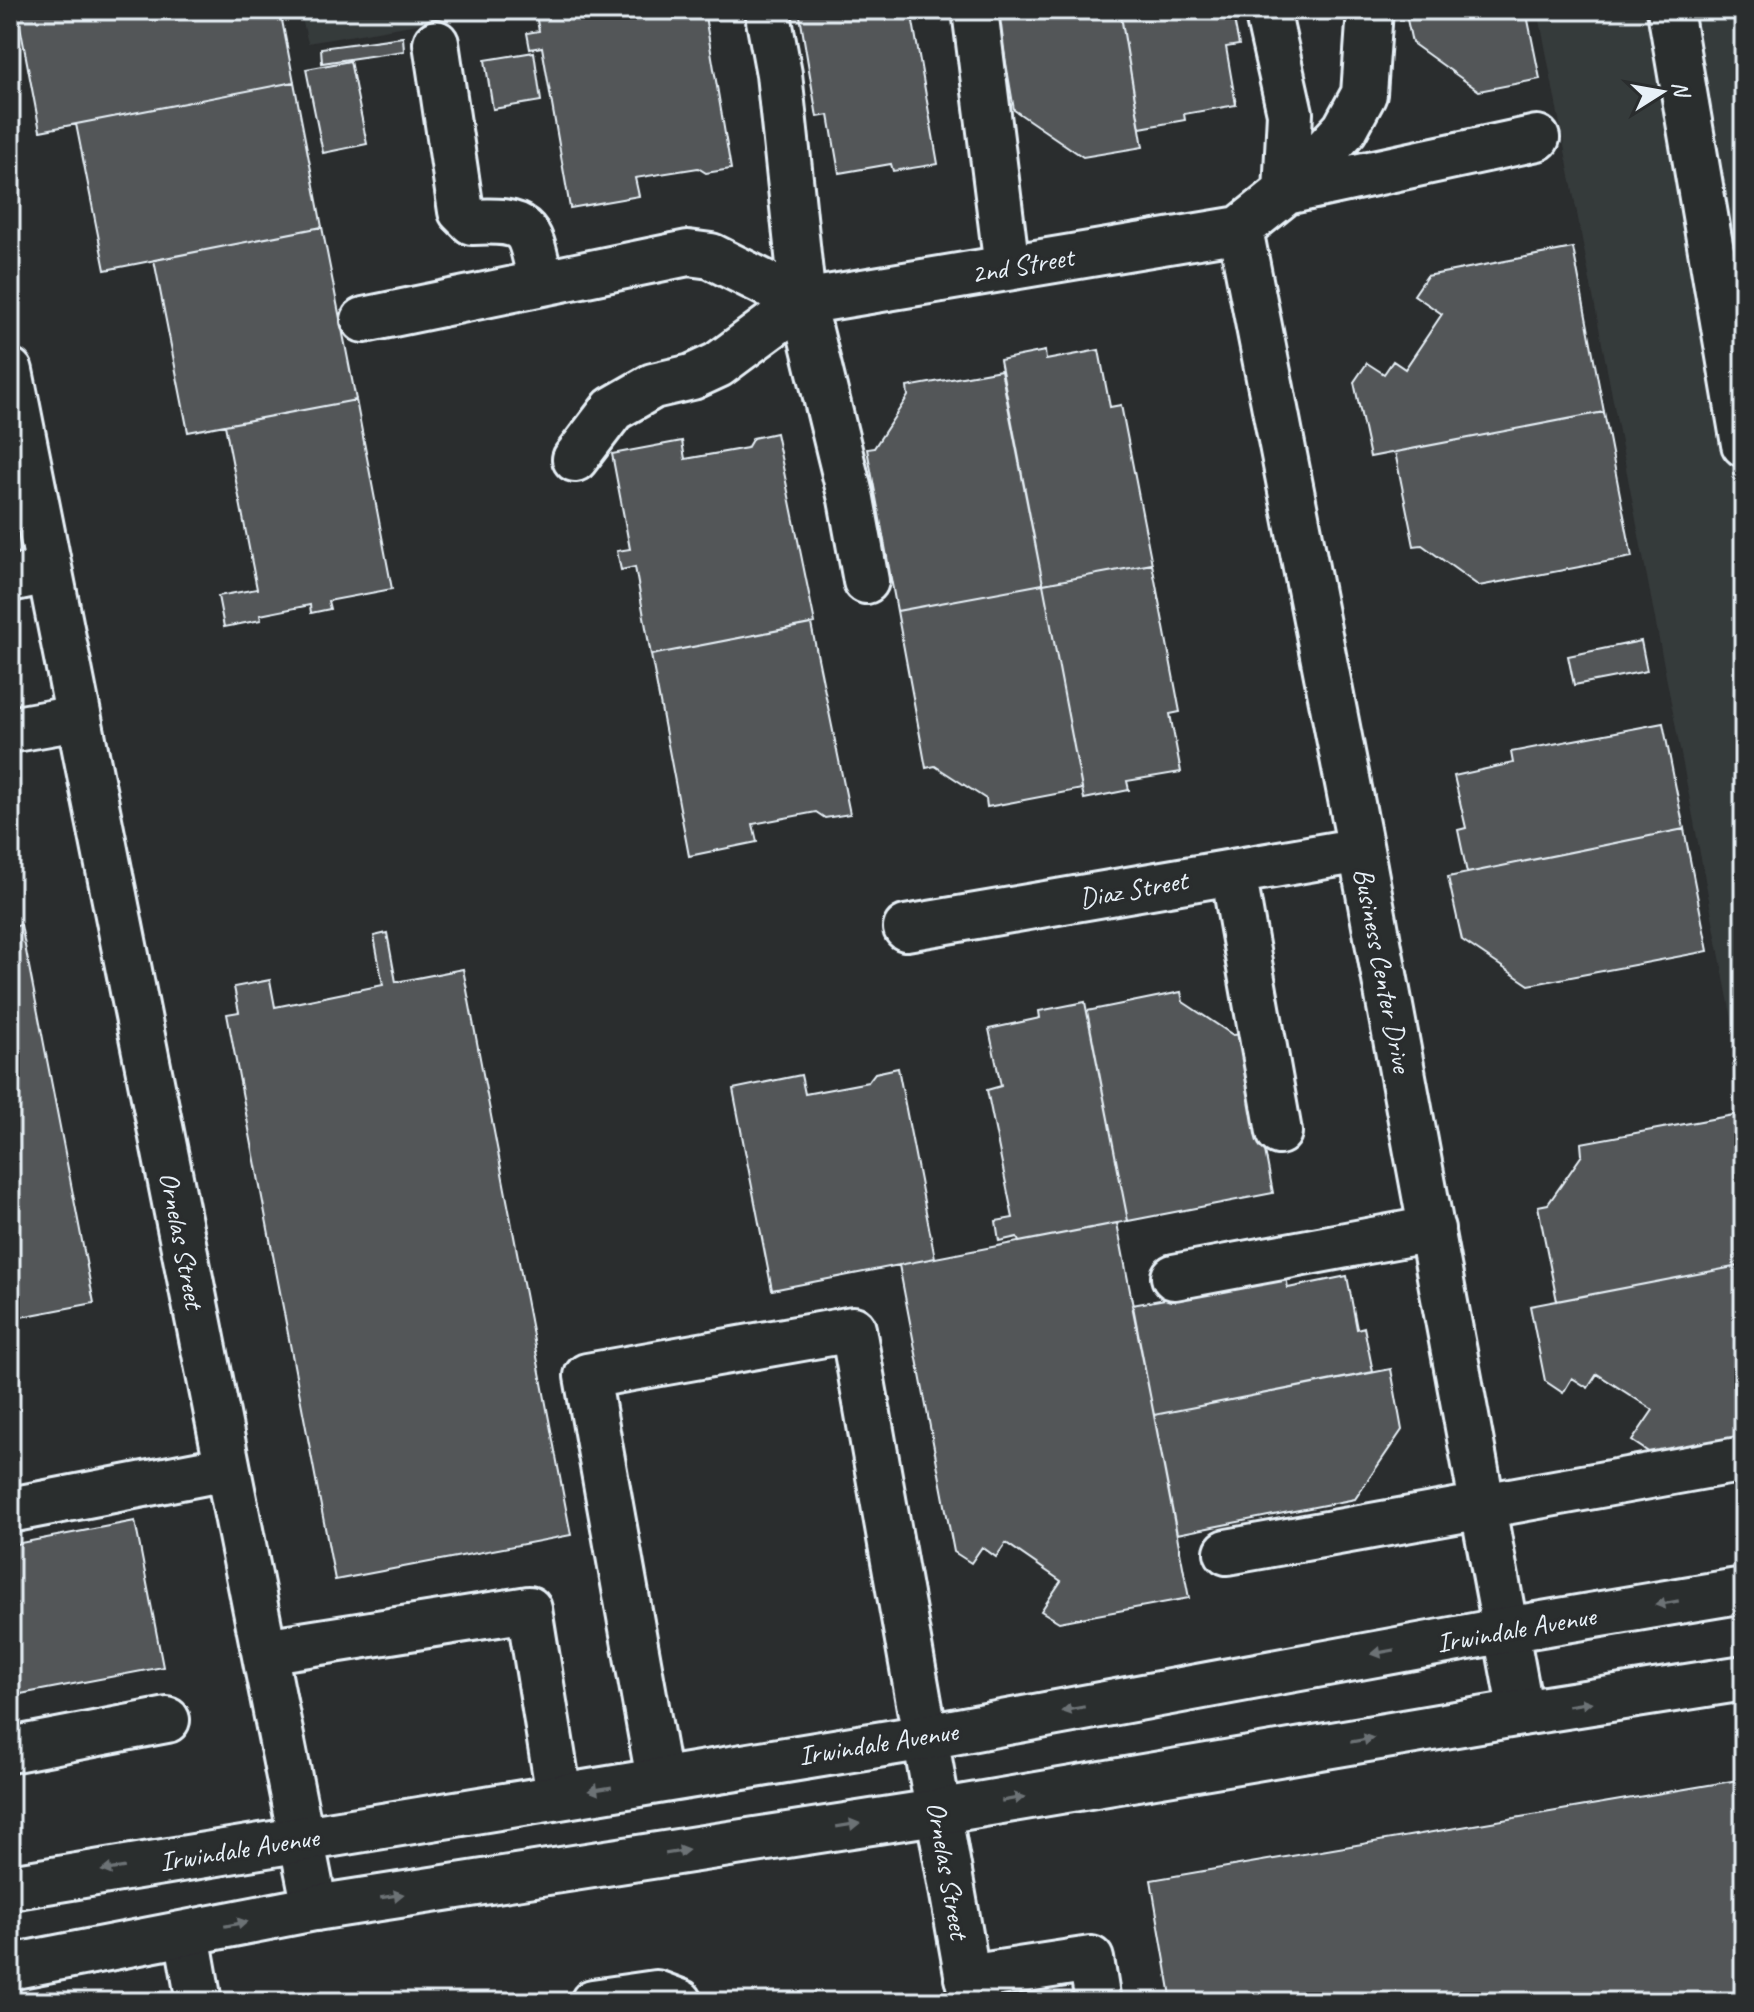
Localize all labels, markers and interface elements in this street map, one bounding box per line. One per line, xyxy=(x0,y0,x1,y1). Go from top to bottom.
north arrow xyxy=(1622,52,1702,132)
text: N xyxy=(1666,79,1696,101)
street label: 2nd Street xyxy=(968,238,1079,291)
street label: Diaz Street xyxy=(1076,862,1192,916)
street label: Business Center Drive xyxy=(1346,865,1420,1077)
street label: Ornelas Street xyxy=(152,1169,213,1314)
street label: Irwindale Avenue xyxy=(1434,1597,1600,1660)
one-way arrow xyxy=(1654,1597,1679,1609)
one-way arrow xyxy=(1371,1647,1396,1659)
one-way arrow xyxy=(1568,1697,1593,1710)
one-way arrow xyxy=(1060,1704,1085,1716)
street label: Irwindale Avenue xyxy=(796,1713,962,1773)
one-way arrow xyxy=(1350,1733,1375,1745)
one-way arrow xyxy=(588,1783,613,1796)
one-way arrow xyxy=(1001,1792,1026,1804)
street label: Ornelas Street xyxy=(919,1799,978,1944)
one-way arrow xyxy=(836,1818,861,1831)
street label: Irwindale Avenue xyxy=(157,1819,323,1879)
one-way arrow xyxy=(665,1845,690,1858)
one-way arrow xyxy=(101,1864,126,1876)
one-way arrow xyxy=(380,1889,405,1902)
one-way arrow xyxy=(224,1917,249,1930)

